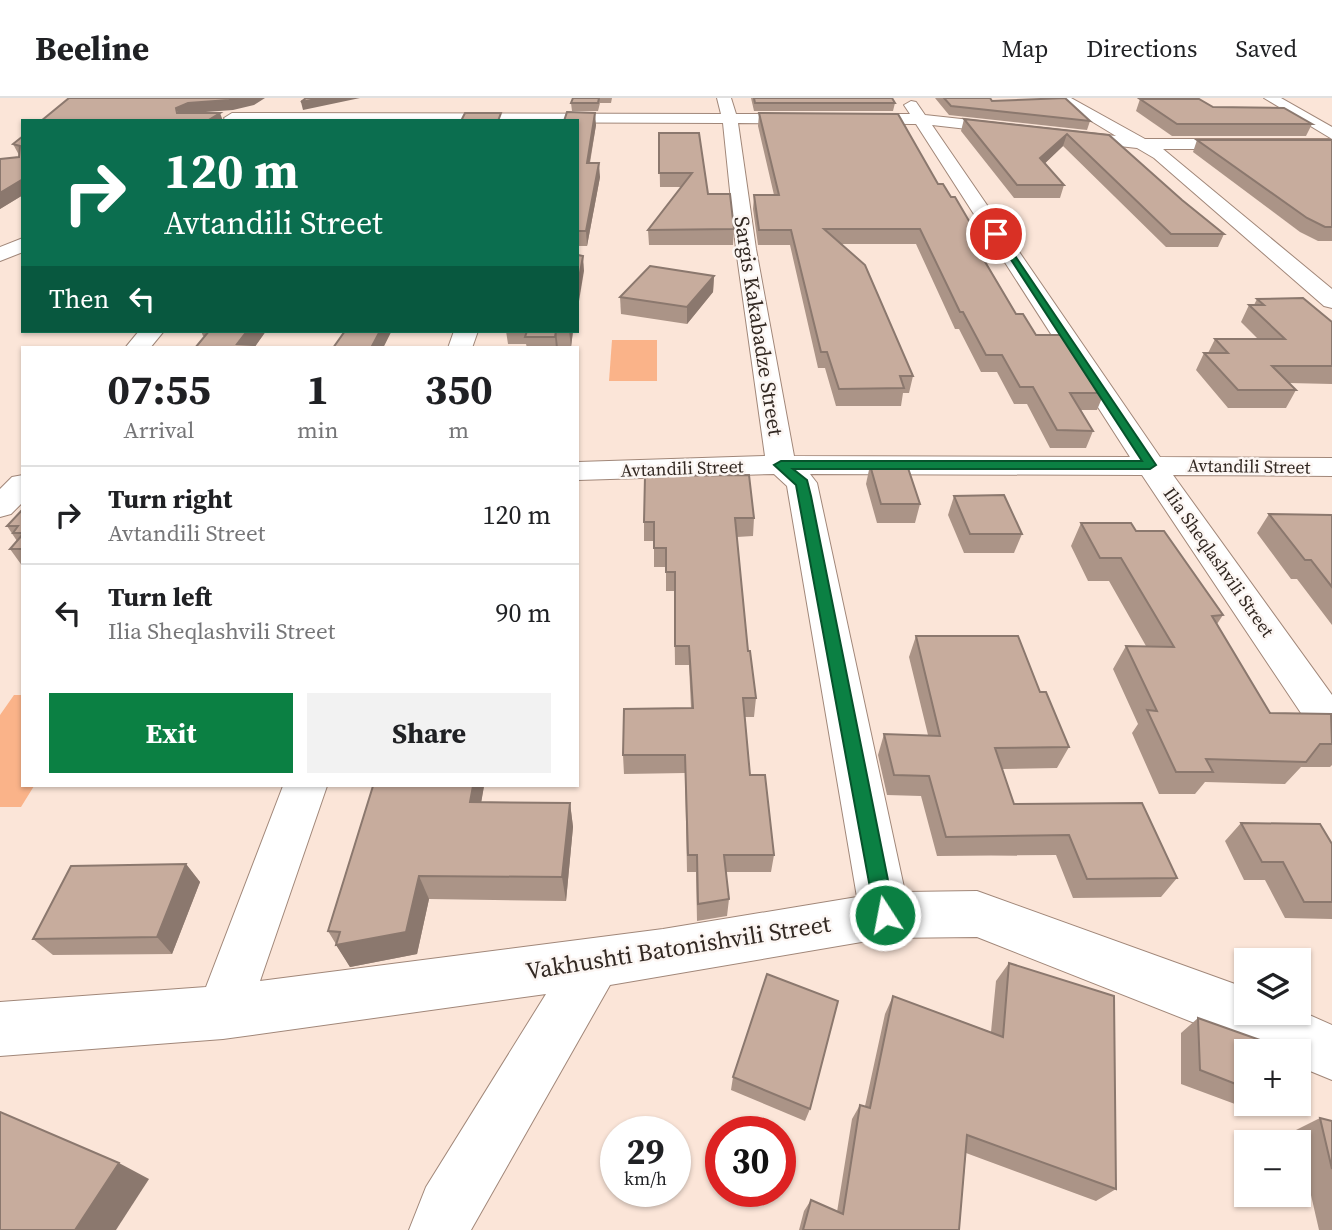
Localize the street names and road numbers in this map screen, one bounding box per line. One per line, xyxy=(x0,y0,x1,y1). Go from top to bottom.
street label: Sargis Kakabadze Street xyxy=(727,214,791,438)
street label: Avtandili Street xyxy=(1187,452,1311,480)
street label: Avtandili Street xyxy=(620,453,744,483)
street label: Ilia Sheqlashvili Street xyxy=(1158,482,1280,642)
street label: Vakhushti Batonishvili Street xyxy=(523,907,833,987)

